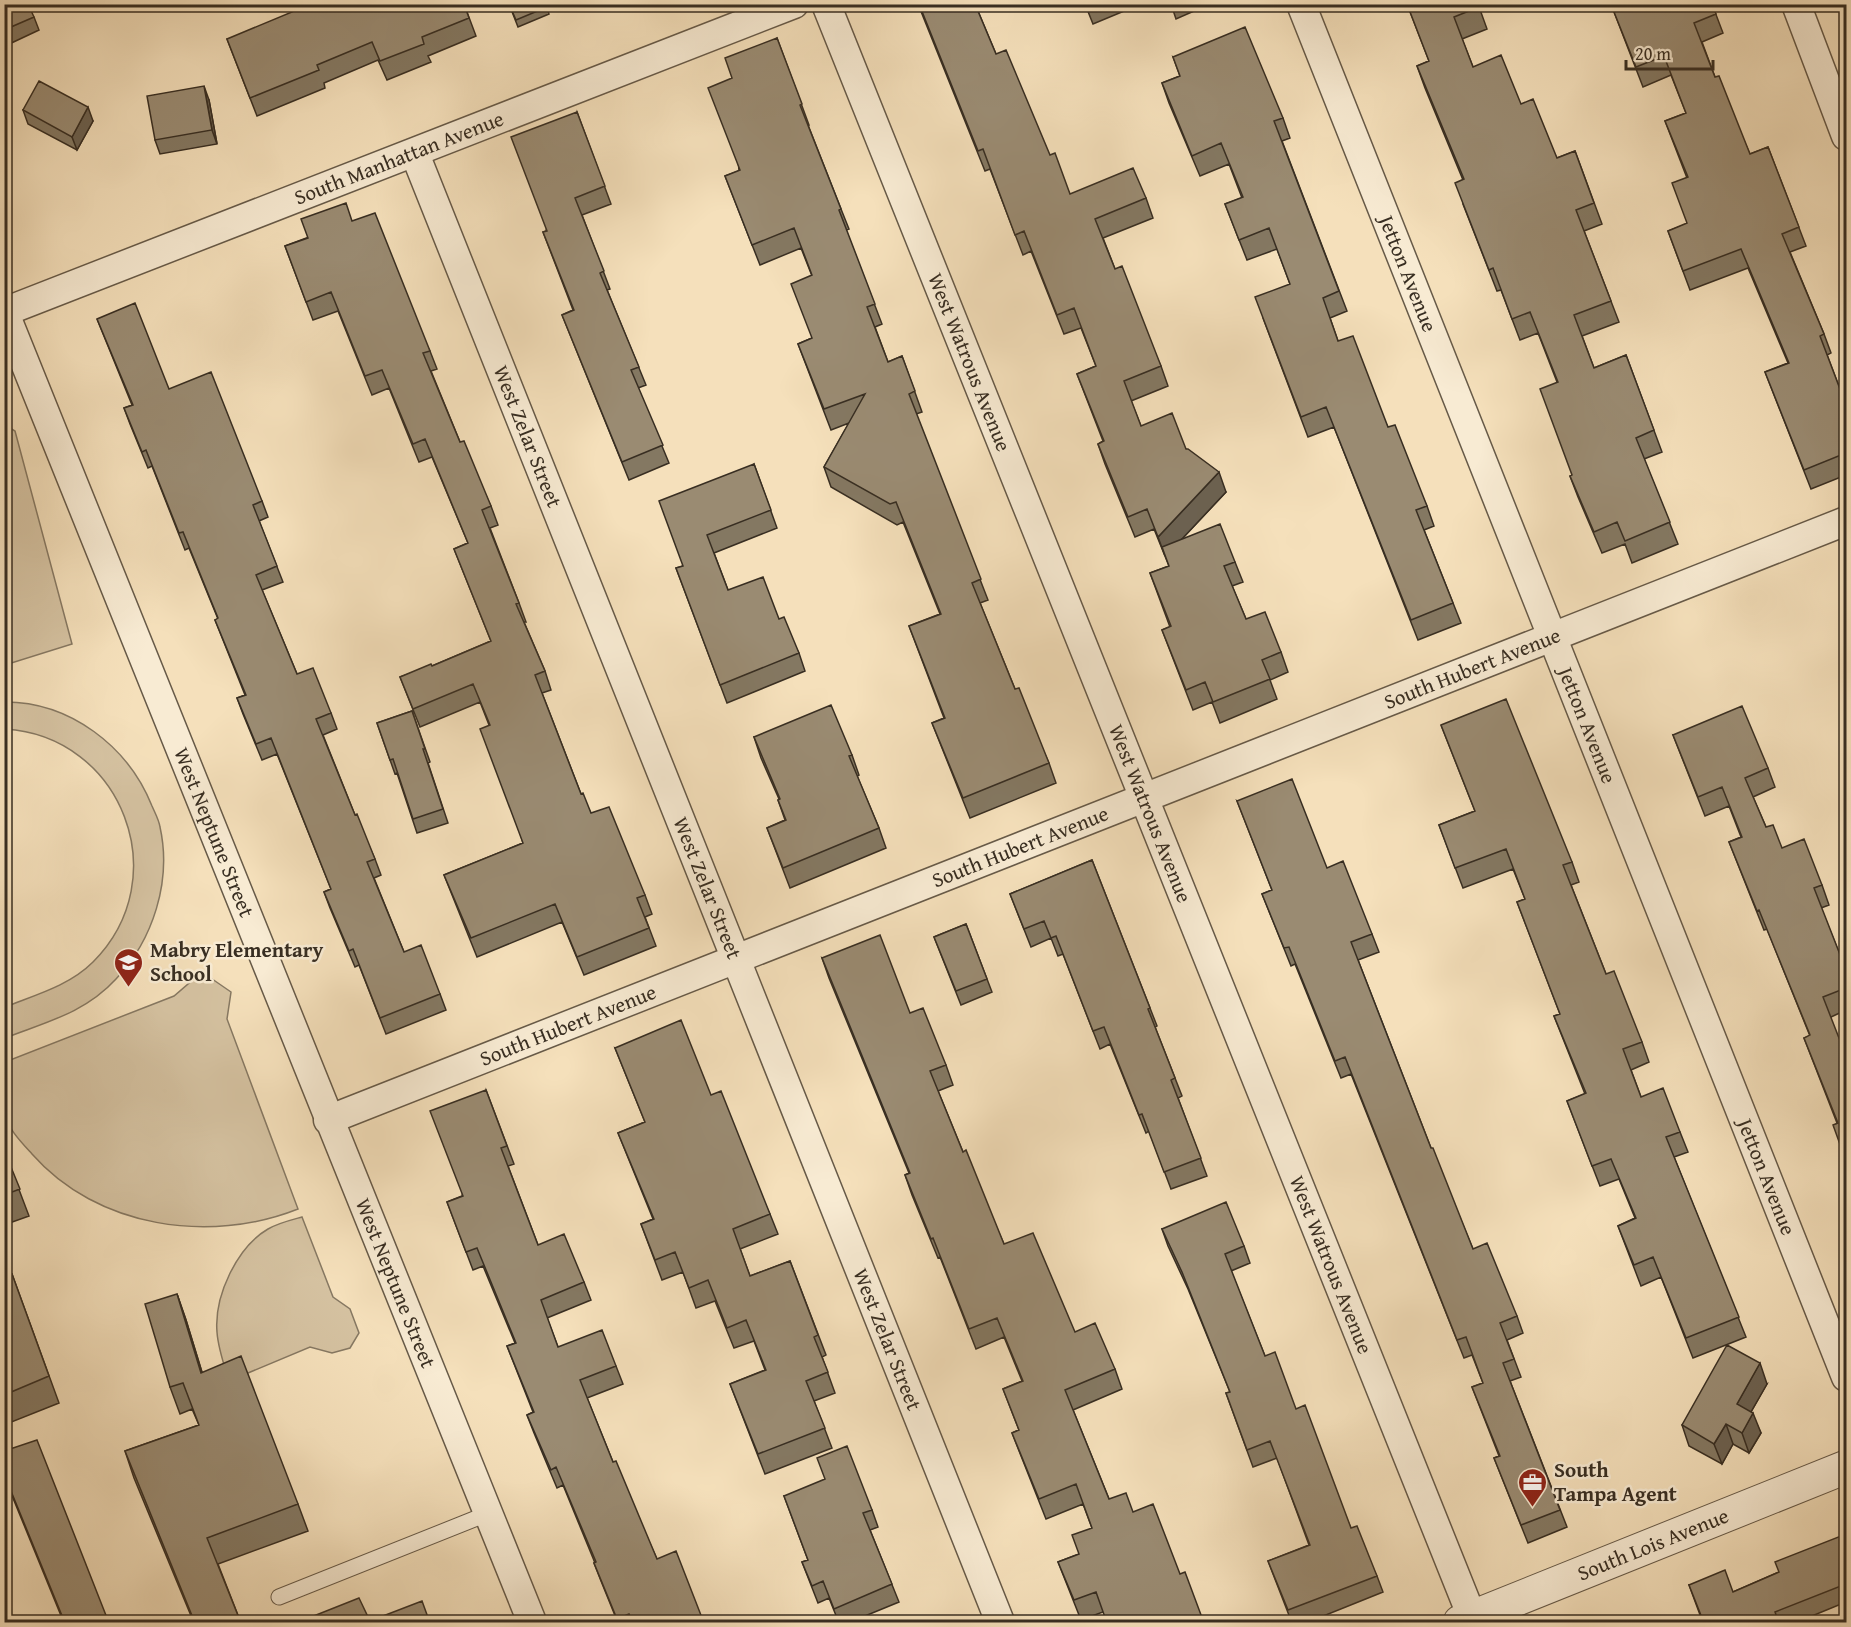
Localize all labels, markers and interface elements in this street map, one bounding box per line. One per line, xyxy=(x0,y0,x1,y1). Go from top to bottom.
scale bar xyxy=(1626,33,1713,71)
text: 20 m xyxy=(1635,40,1671,67)
street label: South Manhattan Avenue xyxy=(289,103,508,212)
street label: Jetton Avenue xyxy=(1370,208,1446,336)
street label: West Watrous Avenue xyxy=(920,268,1020,456)
street label: West Zelar Street xyxy=(486,361,570,512)
street label: South Hubert Avenue xyxy=(1379,619,1565,717)
street label: Jetton Avenue xyxy=(1550,659,1625,788)
street label: West Watrous Avenue xyxy=(1101,719,1200,907)
street label: West Neptune Street xyxy=(166,743,263,922)
street label: South Hubert Avenue xyxy=(927,798,1113,895)
street label: West Zelar Street xyxy=(666,812,750,964)
place label: Mabry Elementary School xyxy=(150,934,323,989)
school or university icon: Mabry Elementary School xyxy=(113,946,145,988)
street label: South Hubert Avenue xyxy=(475,976,661,1074)
street label: Jetton Avenue xyxy=(1729,1111,1804,1240)
street label: West Watrous Avenue xyxy=(1282,1171,1381,1358)
street label: West Neptune Street xyxy=(348,1193,444,1373)
street label: West Zelar Street xyxy=(846,1263,930,1415)
place label: South Tampa Agent xyxy=(1554,1454,1677,1509)
office icon: South Tampa Agent xyxy=(1517,1466,1549,1508)
street label: South Lois Avenue xyxy=(1573,1500,1733,1588)

